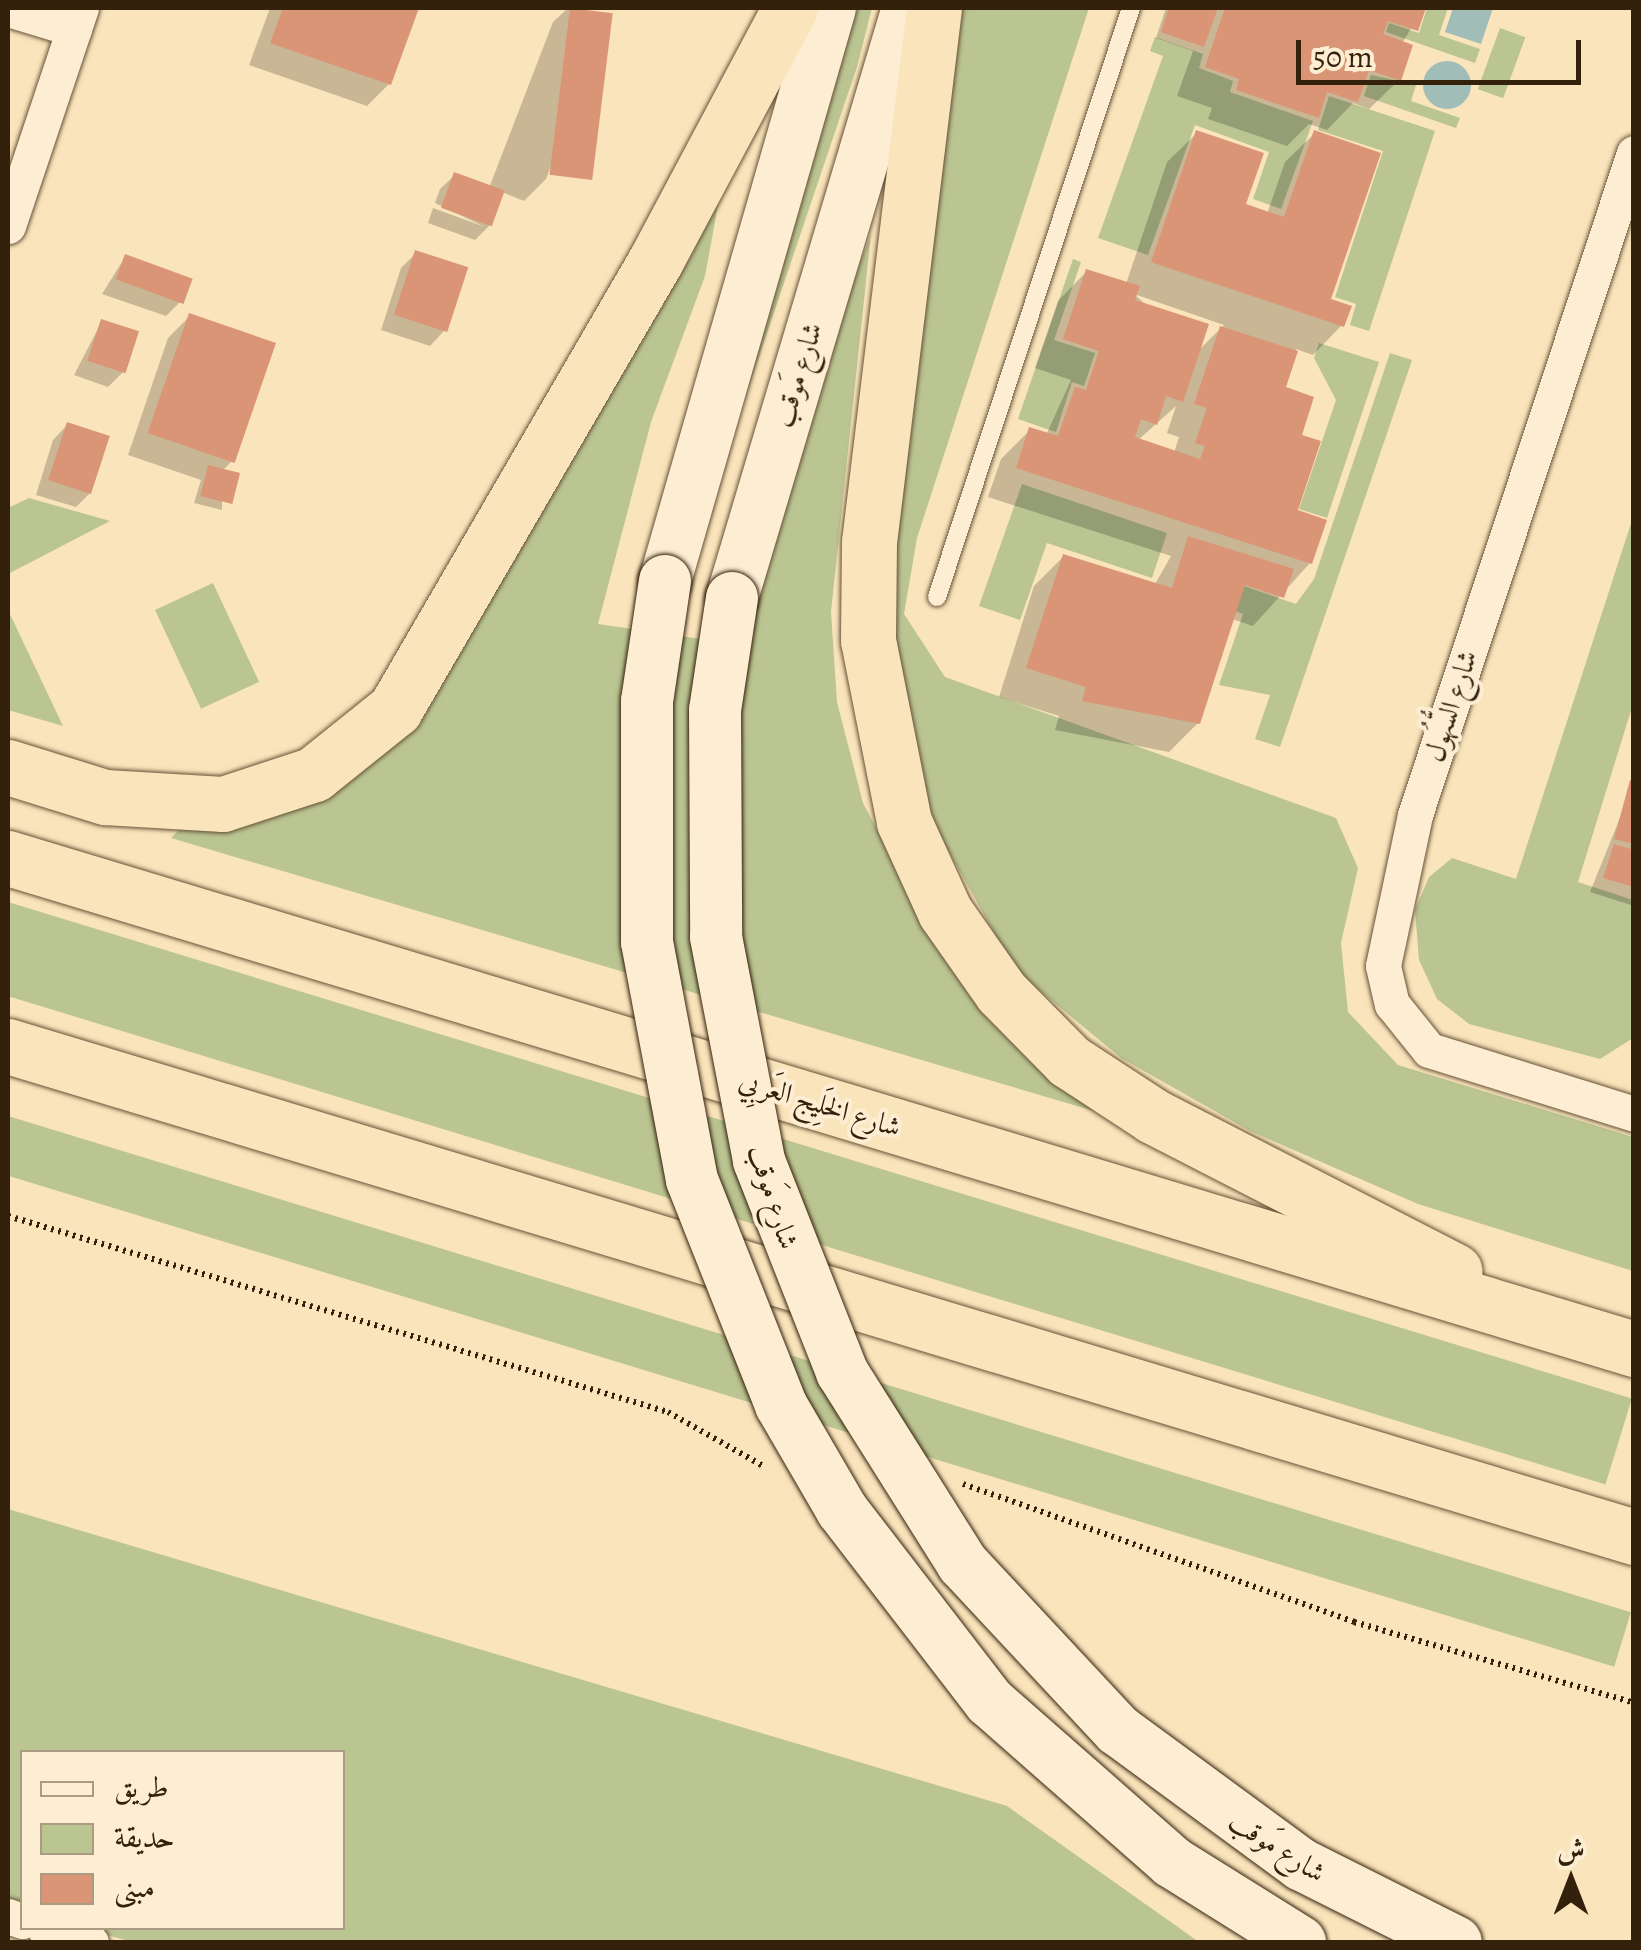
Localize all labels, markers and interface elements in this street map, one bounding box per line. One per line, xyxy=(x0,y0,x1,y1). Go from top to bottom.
scale bar xyxy=(1301,20,1586,82)
text: 50 m xyxy=(1313,37,1373,77)
street label: شارع مَوقب xyxy=(766,319,830,431)
street label: شارع السُّهُول xyxy=(1417,646,1485,766)
street label: شارع الخَلِيج العَربِي xyxy=(735,1063,905,1145)
street label: شارع مَوقب xyxy=(740,1141,806,1253)
legend xyxy=(20,1750,345,1930)
text: طريق xyxy=(114,1767,169,1807)
street label: شارع مَوقب xyxy=(1222,1804,1332,1890)
text: حديقة xyxy=(114,1817,175,1857)
north arrow xyxy=(1521,1830,1621,1930)
text: ش xyxy=(1557,1831,1585,1869)
text: مبنى xyxy=(114,1867,155,1907)

